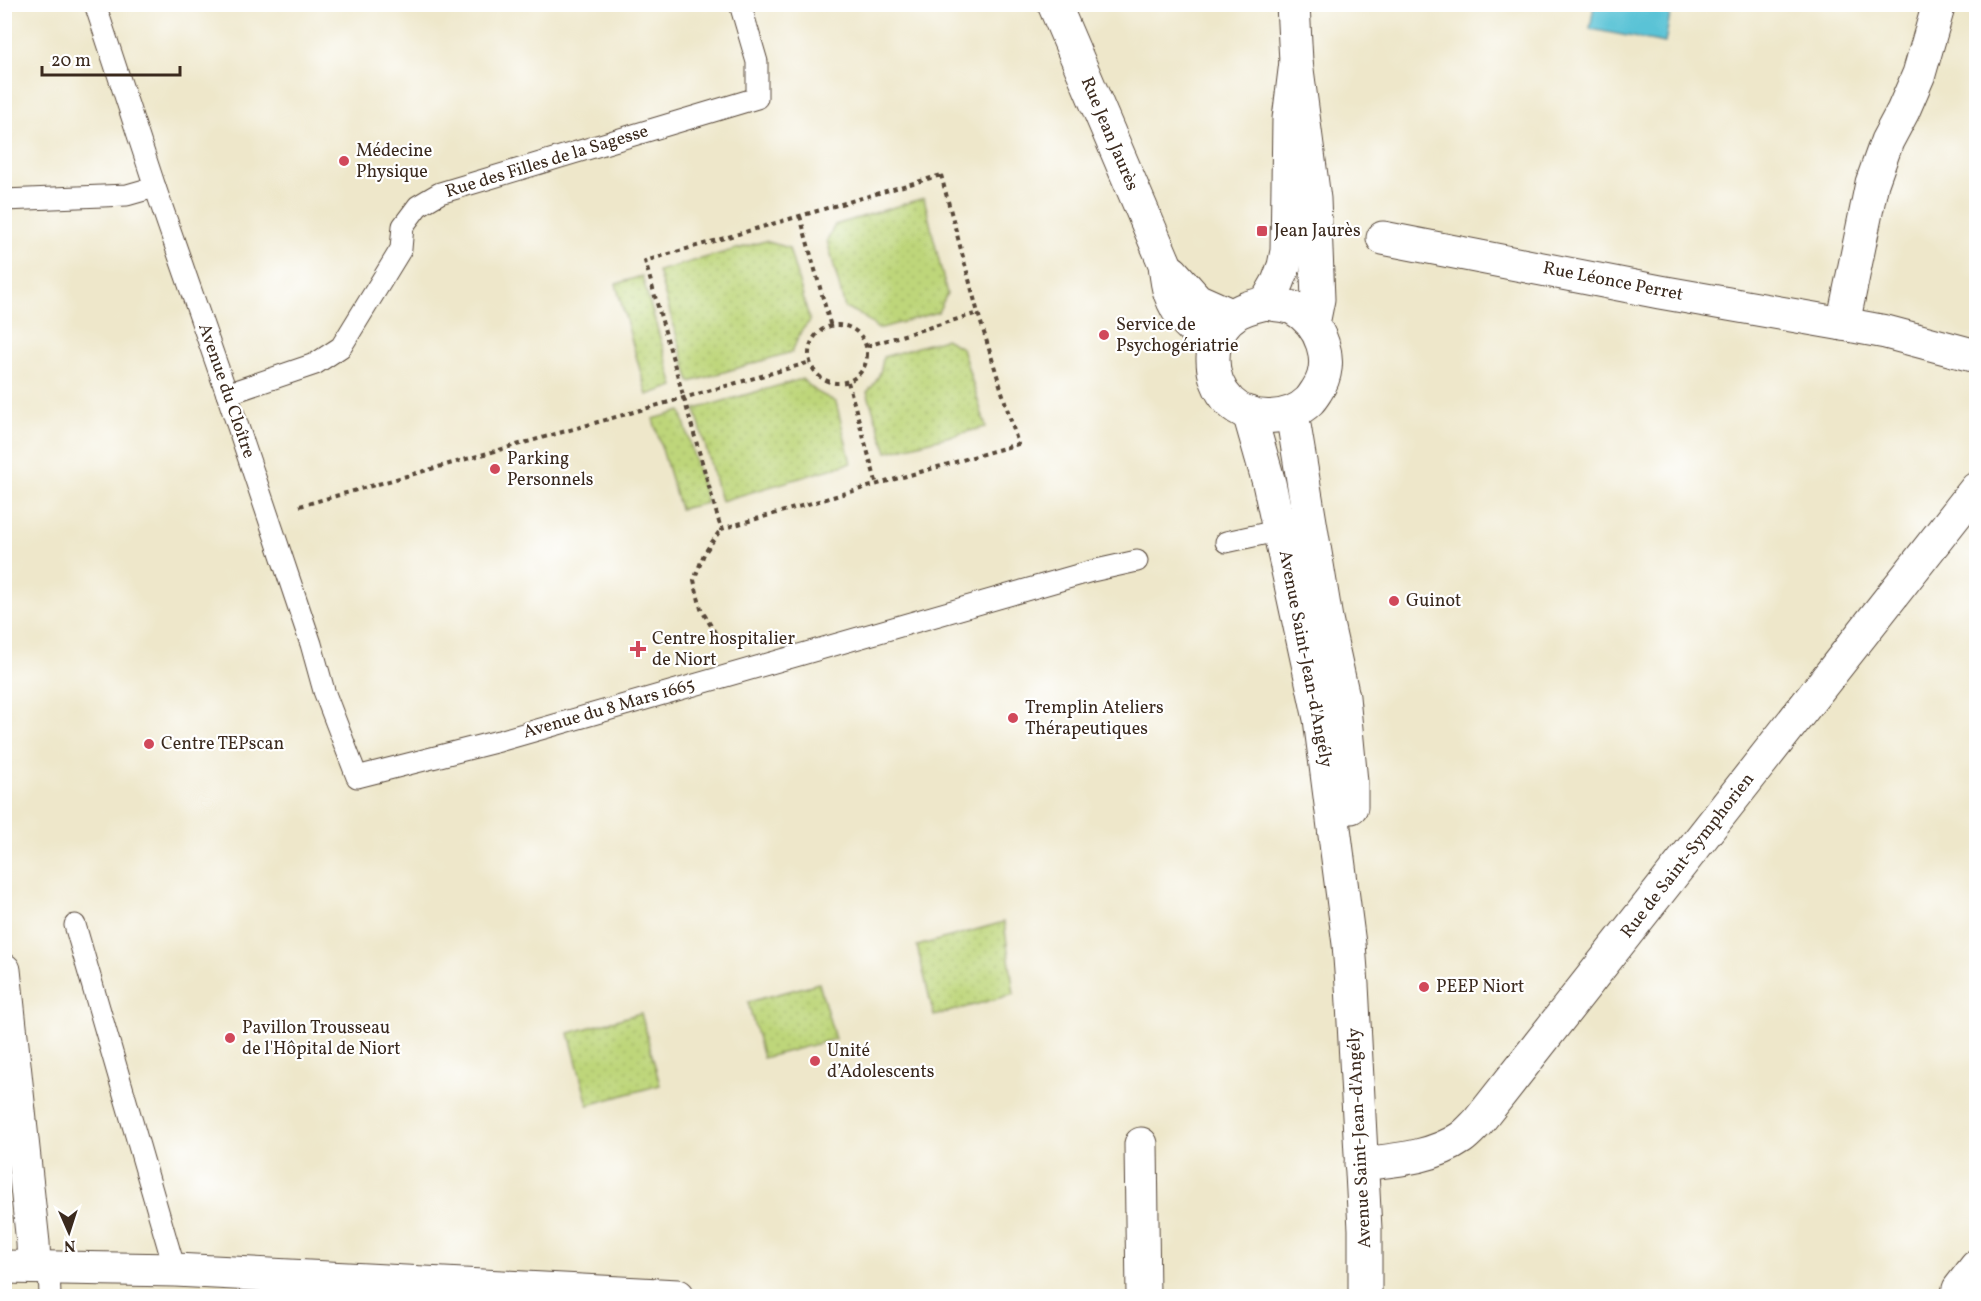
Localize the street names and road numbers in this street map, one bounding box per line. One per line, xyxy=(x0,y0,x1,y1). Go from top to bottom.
street label: Rue Jean Jaurès xyxy=(1074,73,1144,195)
street label: Rue des Filles de la Sagesse xyxy=(442,119,652,205)
street label: Rue Léonce Perret xyxy=(1541,256,1685,308)
street label: Avenue du Cloître xyxy=(191,320,261,462)
street label: Avenue Saint-Jean-d'Angély xyxy=(1272,548,1338,770)
street label: Avenue du 8 Mars 1665 xyxy=(520,673,698,745)
street label: Rue de Saint-Symphorien xyxy=(1615,768,1761,944)
street label: Avenue Saint-Jean-d'Angély xyxy=(1342,1027,1378,1249)

